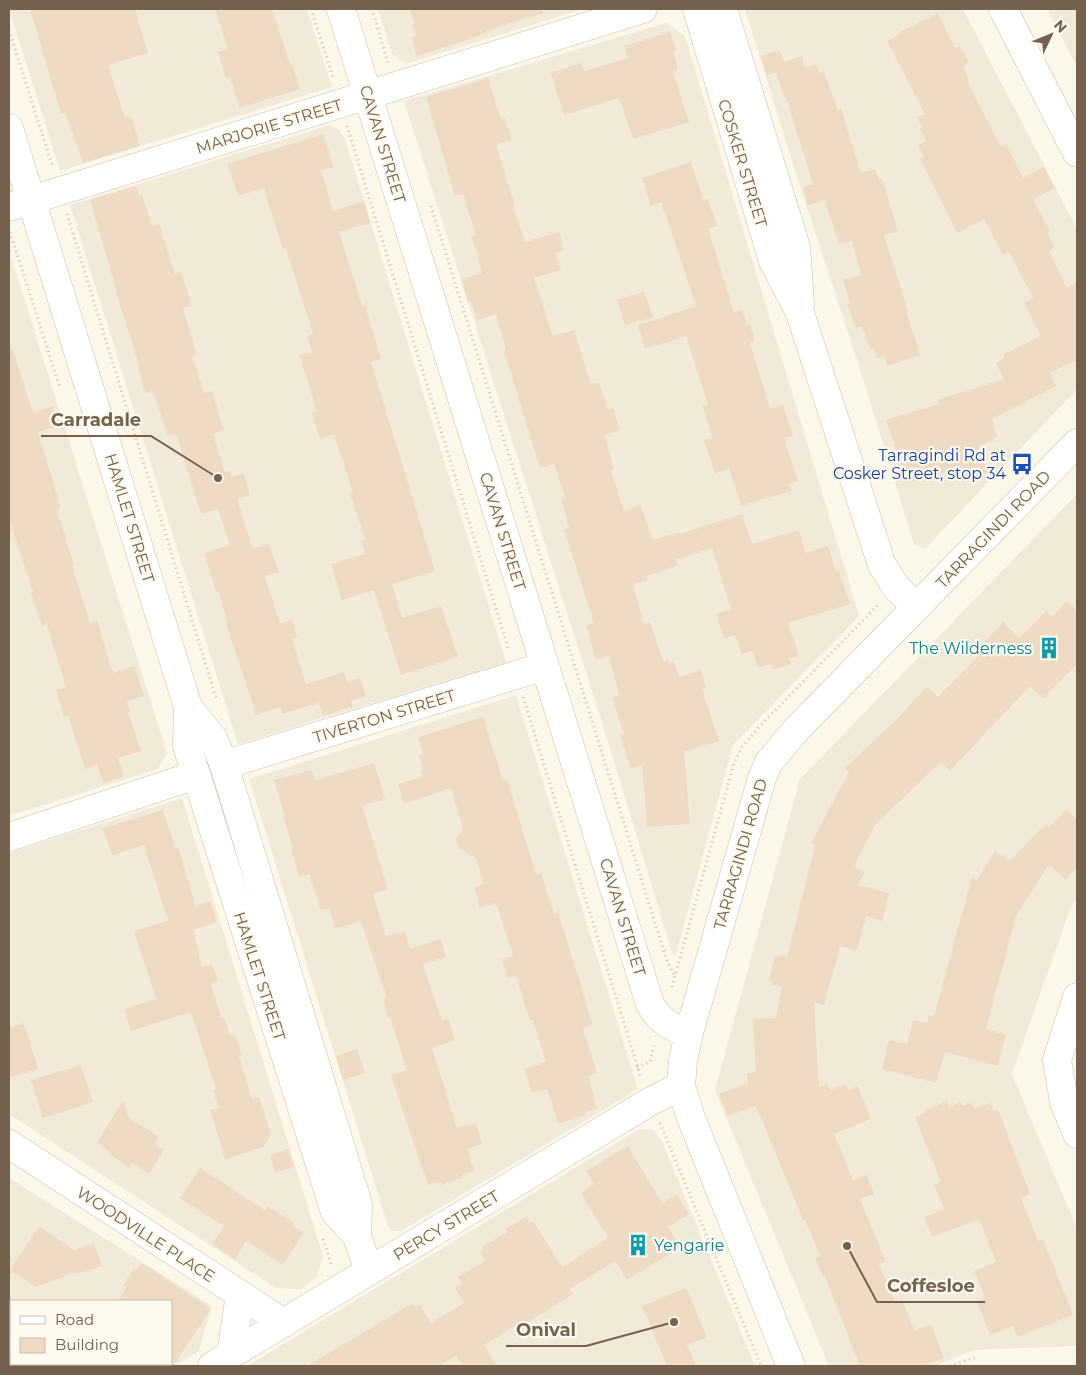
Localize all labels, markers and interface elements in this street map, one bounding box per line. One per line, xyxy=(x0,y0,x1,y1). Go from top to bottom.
north arrow xyxy=(1026,10,1076,60)
text: N xyxy=(1050,16,1071,36)
street label: CAVAN STREET xyxy=(356,83,410,206)
street label: MARJORIE STREET xyxy=(194,95,345,158)
street label: COSKER STREET xyxy=(714,97,771,230)
callout: Carradale xyxy=(41,403,151,436)
text: Carradale xyxy=(51,409,141,431)
place label: Tarragindi Rd at Cosker Street, stop 34 xyxy=(833,446,1006,483)
street label: HAMLET STREET xyxy=(101,451,158,586)
bus stop icon: Tarragindi Rd at Cosker Street, stop 34 xyxy=(1009,451,1035,477)
street label: TARRAGINDI ROAD xyxy=(932,466,1055,592)
street label: CAVAN STREET xyxy=(476,470,530,593)
building icon: The Wilderness xyxy=(1036,635,1062,661)
place label: The Wilderness xyxy=(909,639,1032,658)
street label: TIVERTON STREET xyxy=(311,686,458,747)
street label: TARRAGINDI ROAD xyxy=(710,776,771,932)
street label: CAVAN STREET xyxy=(596,856,650,979)
street label: HAMLET STREET xyxy=(230,909,290,1044)
street label: WOODVILLE PLACE xyxy=(73,1183,218,1286)
street label: PERCY STREET xyxy=(390,1186,503,1264)
building icon: Yengarie xyxy=(625,1232,651,1258)
place label: Yengarie xyxy=(654,1236,724,1255)
callout: Coffesloe xyxy=(877,1269,985,1302)
text: Coffesloe xyxy=(887,1275,975,1297)
legend xyxy=(10,1300,172,1365)
text: Road xyxy=(55,1310,94,1329)
callout: Onival xyxy=(506,1313,586,1346)
text: Onival xyxy=(516,1319,576,1341)
text: Building xyxy=(55,1335,119,1354)

